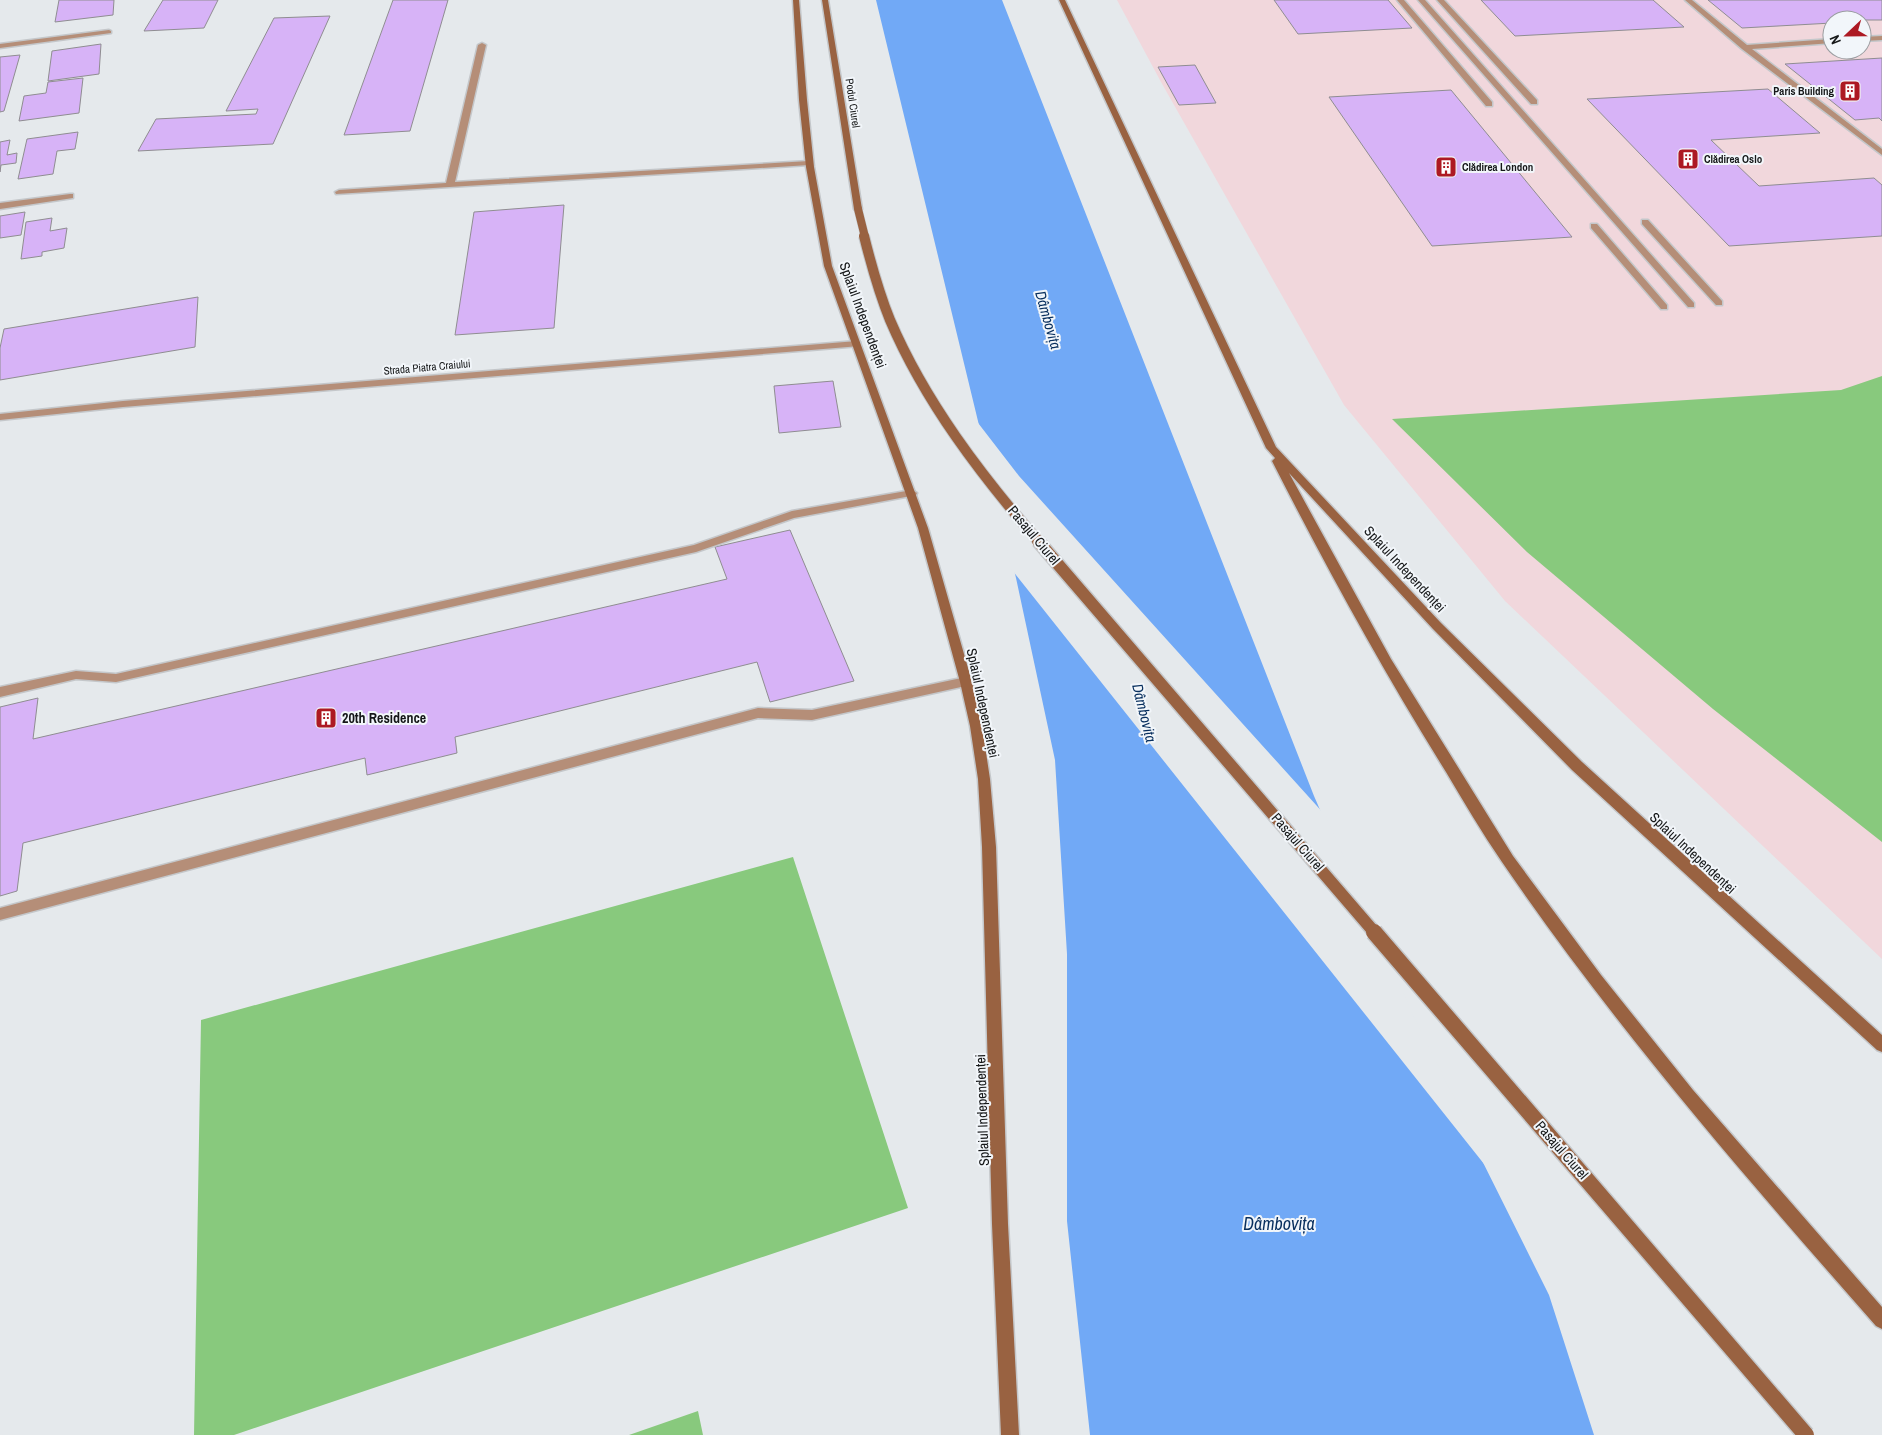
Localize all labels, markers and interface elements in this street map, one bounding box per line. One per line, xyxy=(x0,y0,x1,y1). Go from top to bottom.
north arrow xyxy=(1822,10,1872,60)
text: N xyxy=(1825,33,1845,47)
street label: Podul Ciurel xyxy=(843,77,863,129)
building icon: Paris Building xyxy=(1838,79,1862,103)
place label: Paris Building xyxy=(1773,84,1834,98)
building icon: Clădirea Oslo xyxy=(1676,147,1700,171)
place label: Clădirea Oslo xyxy=(1704,152,1763,166)
building icon: Clădirea London xyxy=(1434,155,1458,179)
place label: Clădirea London xyxy=(1462,160,1533,174)
street label: Splaiul Independenței xyxy=(835,259,891,371)
water label: Dâmbovița xyxy=(1030,288,1067,351)
street label: Strada Piatra Craiului xyxy=(383,356,471,378)
street label: Pasajul Ciurel xyxy=(1004,502,1064,568)
street label: Splaiul Independenței xyxy=(1360,522,1450,616)
street label: Splaiul Independenței xyxy=(963,646,1003,760)
water label: Dâmbovița xyxy=(1127,681,1162,744)
building icon: 20th Residence xyxy=(314,706,338,730)
place label: 20th Residence xyxy=(342,709,426,727)
street label: Splaiul Independenței xyxy=(1646,808,1740,898)
street label: Pasajul Ciurel xyxy=(1268,809,1328,875)
street label: Splaiul Independenței xyxy=(971,1054,993,1166)
street label: Pasajul Ciurel xyxy=(1532,1117,1592,1183)
water label: Dâmbovița xyxy=(1243,1211,1315,1236)

